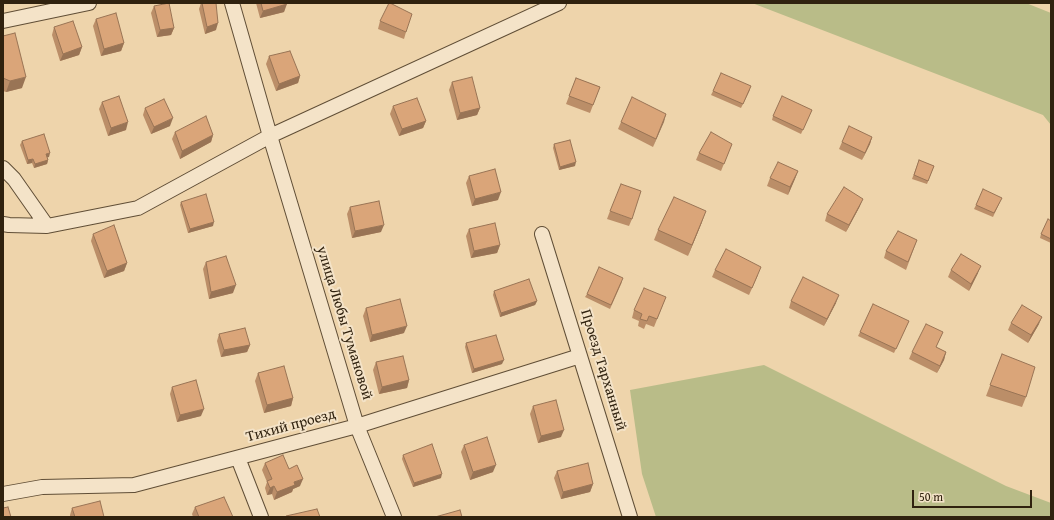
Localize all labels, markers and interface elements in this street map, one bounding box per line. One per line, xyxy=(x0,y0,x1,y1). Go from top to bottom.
street label: улица Любы Тумановой xyxy=(312,244,376,402)
street label: Проезд Тарханный xyxy=(576,307,630,433)
street label: Тихий проезд xyxy=(244,405,338,447)
scale bar xyxy=(914,482,1034,508)
text: 50 m xyxy=(919,488,943,505)

